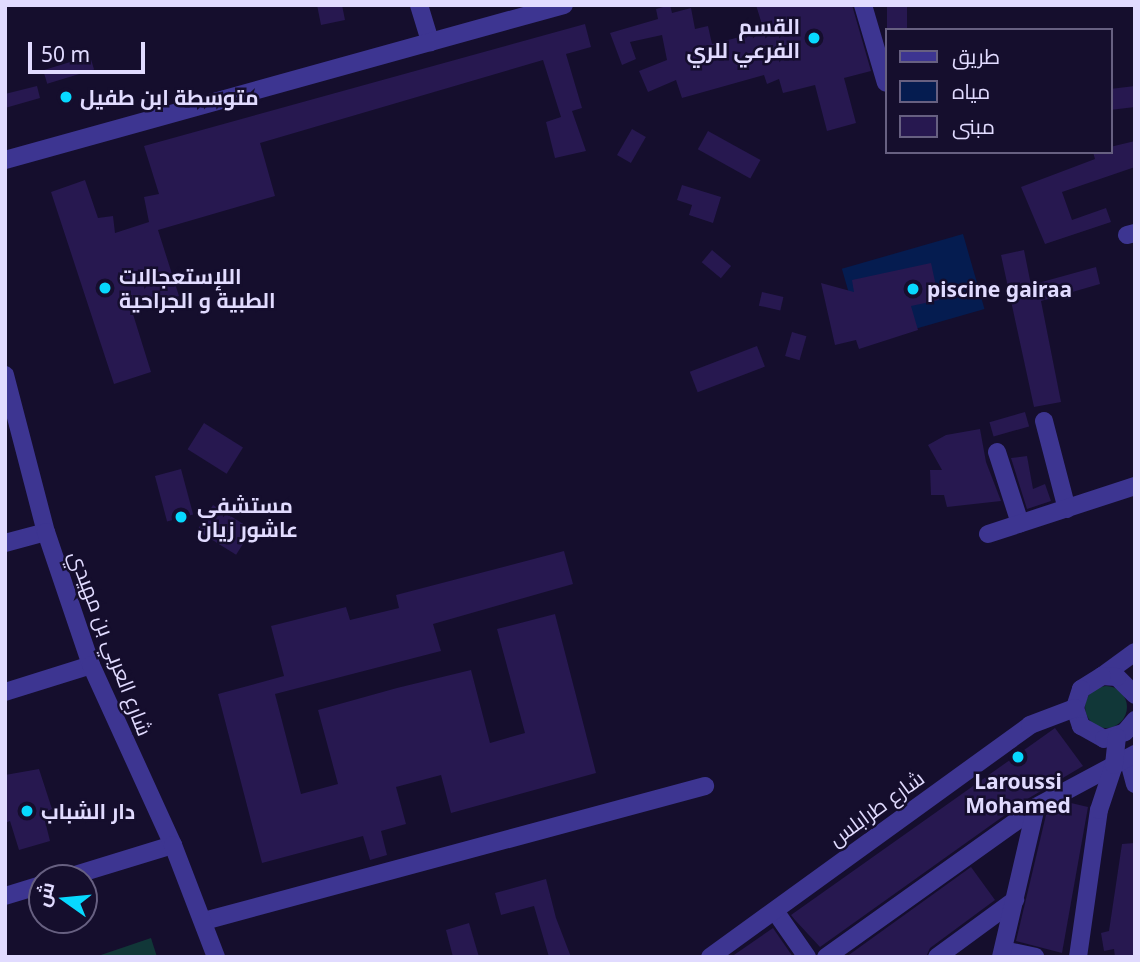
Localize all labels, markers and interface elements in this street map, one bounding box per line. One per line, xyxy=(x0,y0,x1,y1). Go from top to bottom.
place label: القسم الفرعي للري xyxy=(686,13,800,63)
scale bar xyxy=(32,28,149,72)
legend xyxy=(884,28,1112,154)
marker: القسم الفرعي للري xyxy=(806,30,822,46)
text: 50 m xyxy=(41,40,90,68)
text: طريق xyxy=(952,42,1000,70)
text: مياه xyxy=(952,77,990,105)
place label: متوسطة ابن طفيل xyxy=(80,84,259,110)
marker: متوسطة ابن طفيل xyxy=(58,89,74,105)
text: مبنى xyxy=(952,112,995,140)
place label: اللإستعجالات الطبية و الجراحية xyxy=(119,263,276,313)
place label: piscine gairaa xyxy=(927,276,1072,302)
marker: اللإستعجالات الطبية و الجراحية xyxy=(97,280,113,296)
marker: piscine gairaa xyxy=(905,281,921,297)
place label: مستشفى عاشور زيان xyxy=(197,492,298,542)
marker: مستشفى عاشور زيان xyxy=(171,507,191,527)
street label: شارع العربي بن مهيدي xyxy=(64,547,158,739)
marker: Laroussi Mohamed xyxy=(1010,749,1026,765)
street label: شارع طرابلس xyxy=(823,765,929,851)
place label: Laroussi Mohamed xyxy=(965,768,1071,818)
place label: دار الشباب xyxy=(41,798,135,824)
marker: دار الشباب xyxy=(19,803,35,819)
north arrow xyxy=(28,864,98,934)
text: ش xyxy=(29,879,60,909)

